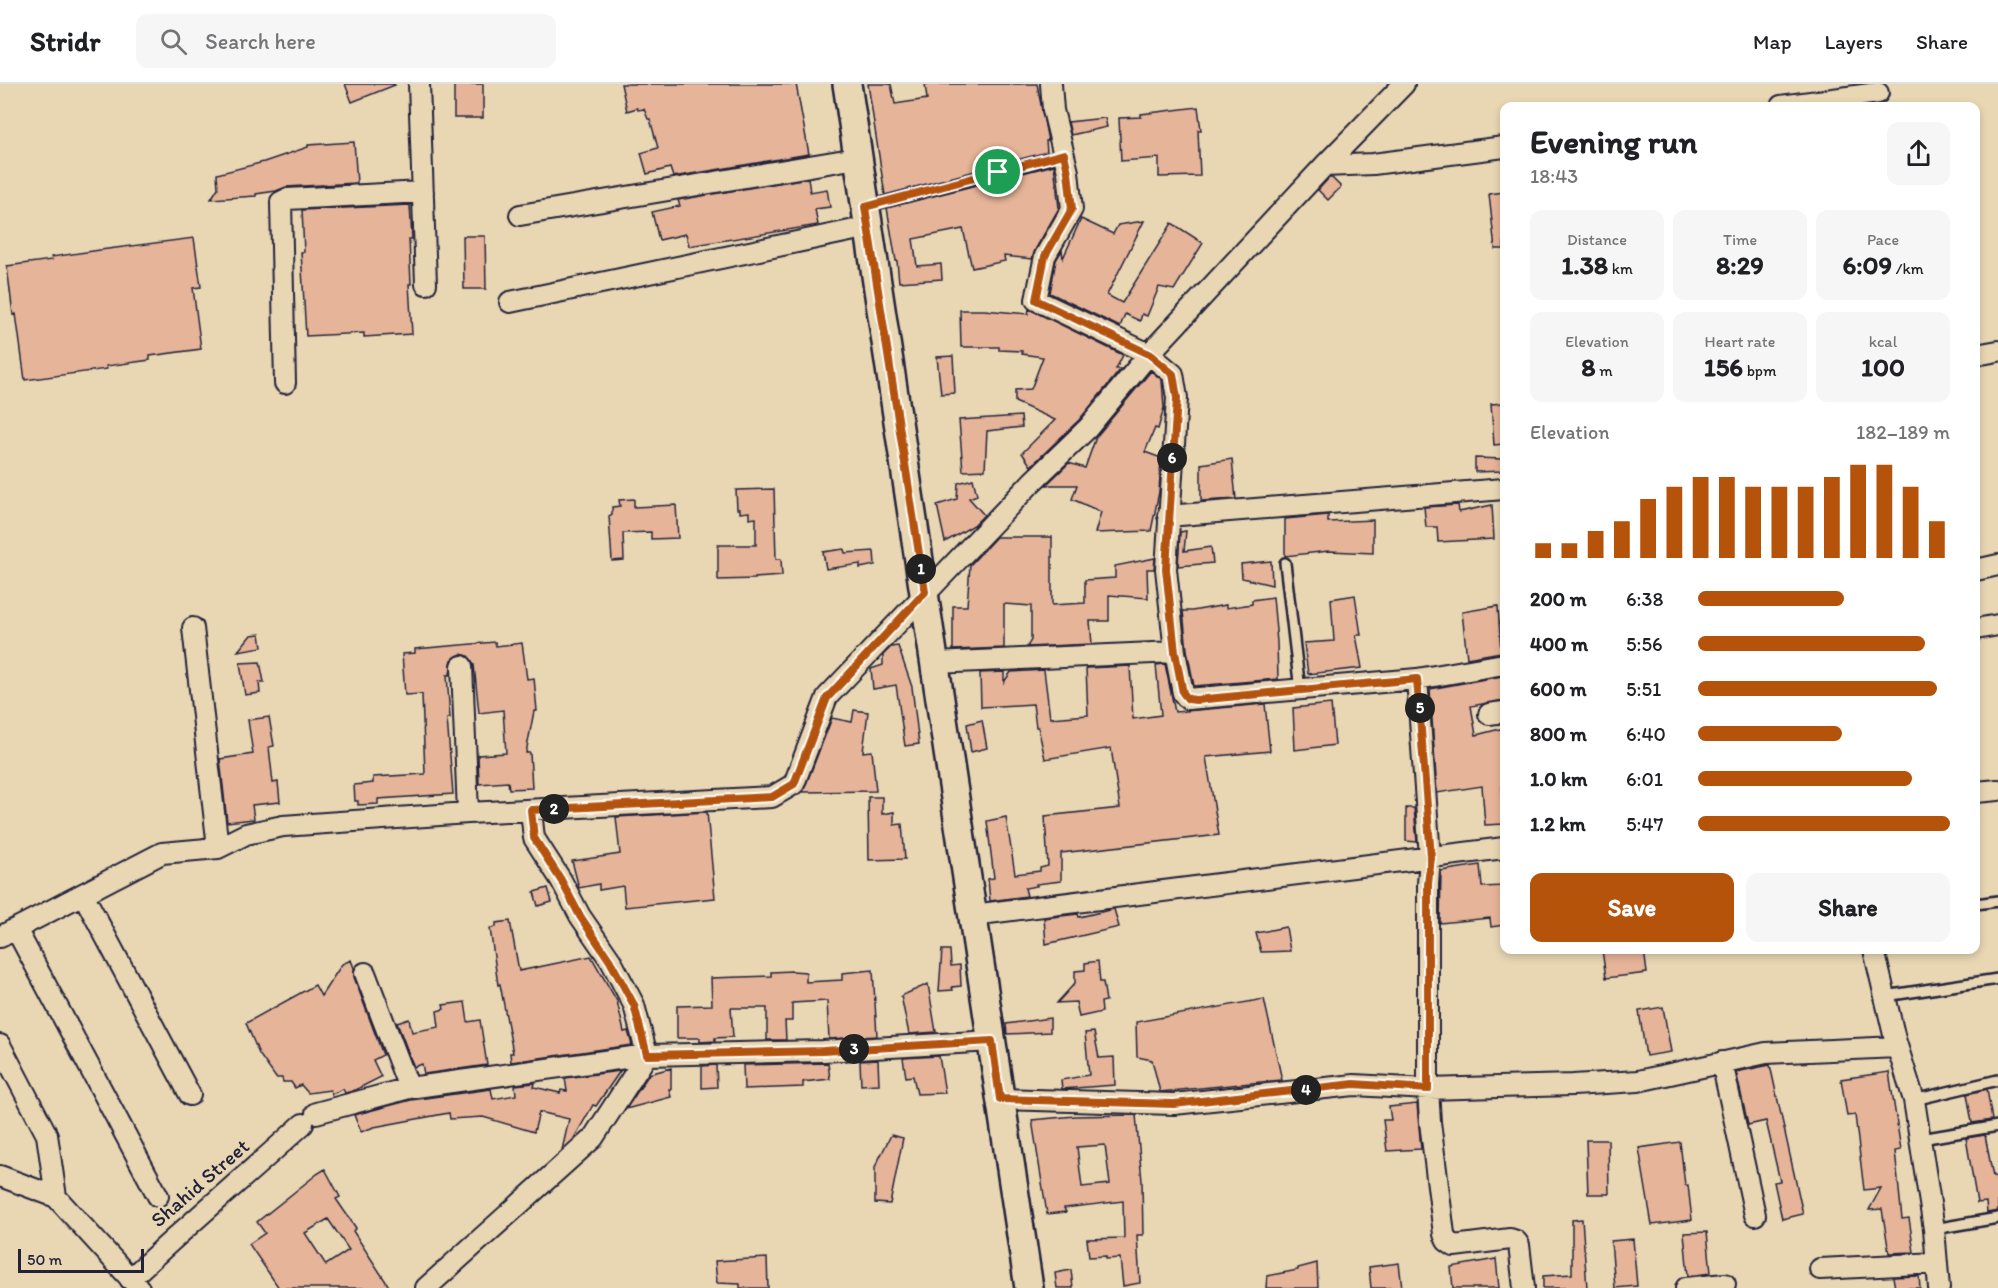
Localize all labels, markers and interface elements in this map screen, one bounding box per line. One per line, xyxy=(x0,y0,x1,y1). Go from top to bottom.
search box xyxy=(136,14,556,68)
text: Stridr xyxy=(30,24,100,58)
icon: search xyxy=(157,25,190,58)
text: Search here xyxy=(205,28,316,55)
text: Map xyxy=(1753,29,1792,54)
text: Layers xyxy=(1825,29,1883,54)
text: Share xyxy=(1916,29,1968,54)
text: Evening run xyxy=(1530,122,1697,161)
button: share xyxy=(1887,122,1950,185)
pin xyxy=(972,146,1023,197)
icon: arrive xyxy=(981,155,1014,188)
text: 18:43 xyxy=(1530,164,1578,188)
text: Distance xyxy=(1567,230,1627,249)
text: Time xyxy=(1723,230,1757,249)
text: Pace xyxy=(1867,230,1899,249)
text: 1.38 xyxy=(1561,249,1608,281)
text: 8:29 xyxy=(1716,249,1764,281)
text: 6:09 xyxy=(1842,249,1892,281)
text: km xyxy=(1608,259,1633,278)
text: /km xyxy=(1892,259,1924,278)
text: Elevation xyxy=(1565,332,1629,351)
text: Heart rate xyxy=(1705,332,1775,351)
text: kcal xyxy=(1869,332,1897,351)
text: 8 xyxy=(1581,351,1596,383)
text: 156 xyxy=(1704,351,1743,383)
text: 100 xyxy=(1861,351,1905,383)
text: m xyxy=(1596,361,1613,380)
text: bpm xyxy=(1743,361,1776,380)
text: Elevation xyxy=(1530,420,1609,444)
text: 182–189 m xyxy=(1856,420,1950,444)
pin: 6 xyxy=(1157,443,1187,473)
text: 6 xyxy=(1168,448,1176,467)
pin: 1 xyxy=(906,554,936,584)
text: 1 xyxy=(917,559,925,578)
text: 200 m xyxy=(1530,587,1586,611)
text: 6:38 xyxy=(1626,587,1663,611)
text: 400 m xyxy=(1530,632,1588,656)
text: 5:56 xyxy=(1626,632,1662,656)
text: 600 m xyxy=(1530,677,1587,701)
text: 5:51 xyxy=(1626,677,1661,701)
pin: 5 xyxy=(1405,693,1435,723)
text: 5 xyxy=(1416,698,1424,717)
text: 800 m xyxy=(1530,722,1587,746)
text: 6:40 xyxy=(1626,722,1666,746)
text: 1.0 km xyxy=(1530,767,1587,791)
text: 6:01 xyxy=(1626,767,1663,791)
pin: 2 xyxy=(539,794,569,824)
text: 2 xyxy=(550,799,558,818)
text: 1.2 km xyxy=(1530,812,1586,836)
text: 5:47 xyxy=(1626,812,1663,836)
button: Save xyxy=(1530,873,1734,942)
button: Share xyxy=(1746,873,1950,942)
pin: 3 xyxy=(839,1034,869,1064)
text: 3 xyxy=(850,1039,858,1058)
pin: 4 xyxy=(1291,1075,1321,1105)
text: 4 xyxy=(1301,1080,1311,1099)
street label: Shahid Street xyxy=(145,1133,254,1232)
scale bar xyxy=(18,1246,144,1274)
text: 50 m xyxy=(27,1250,62,1269)

